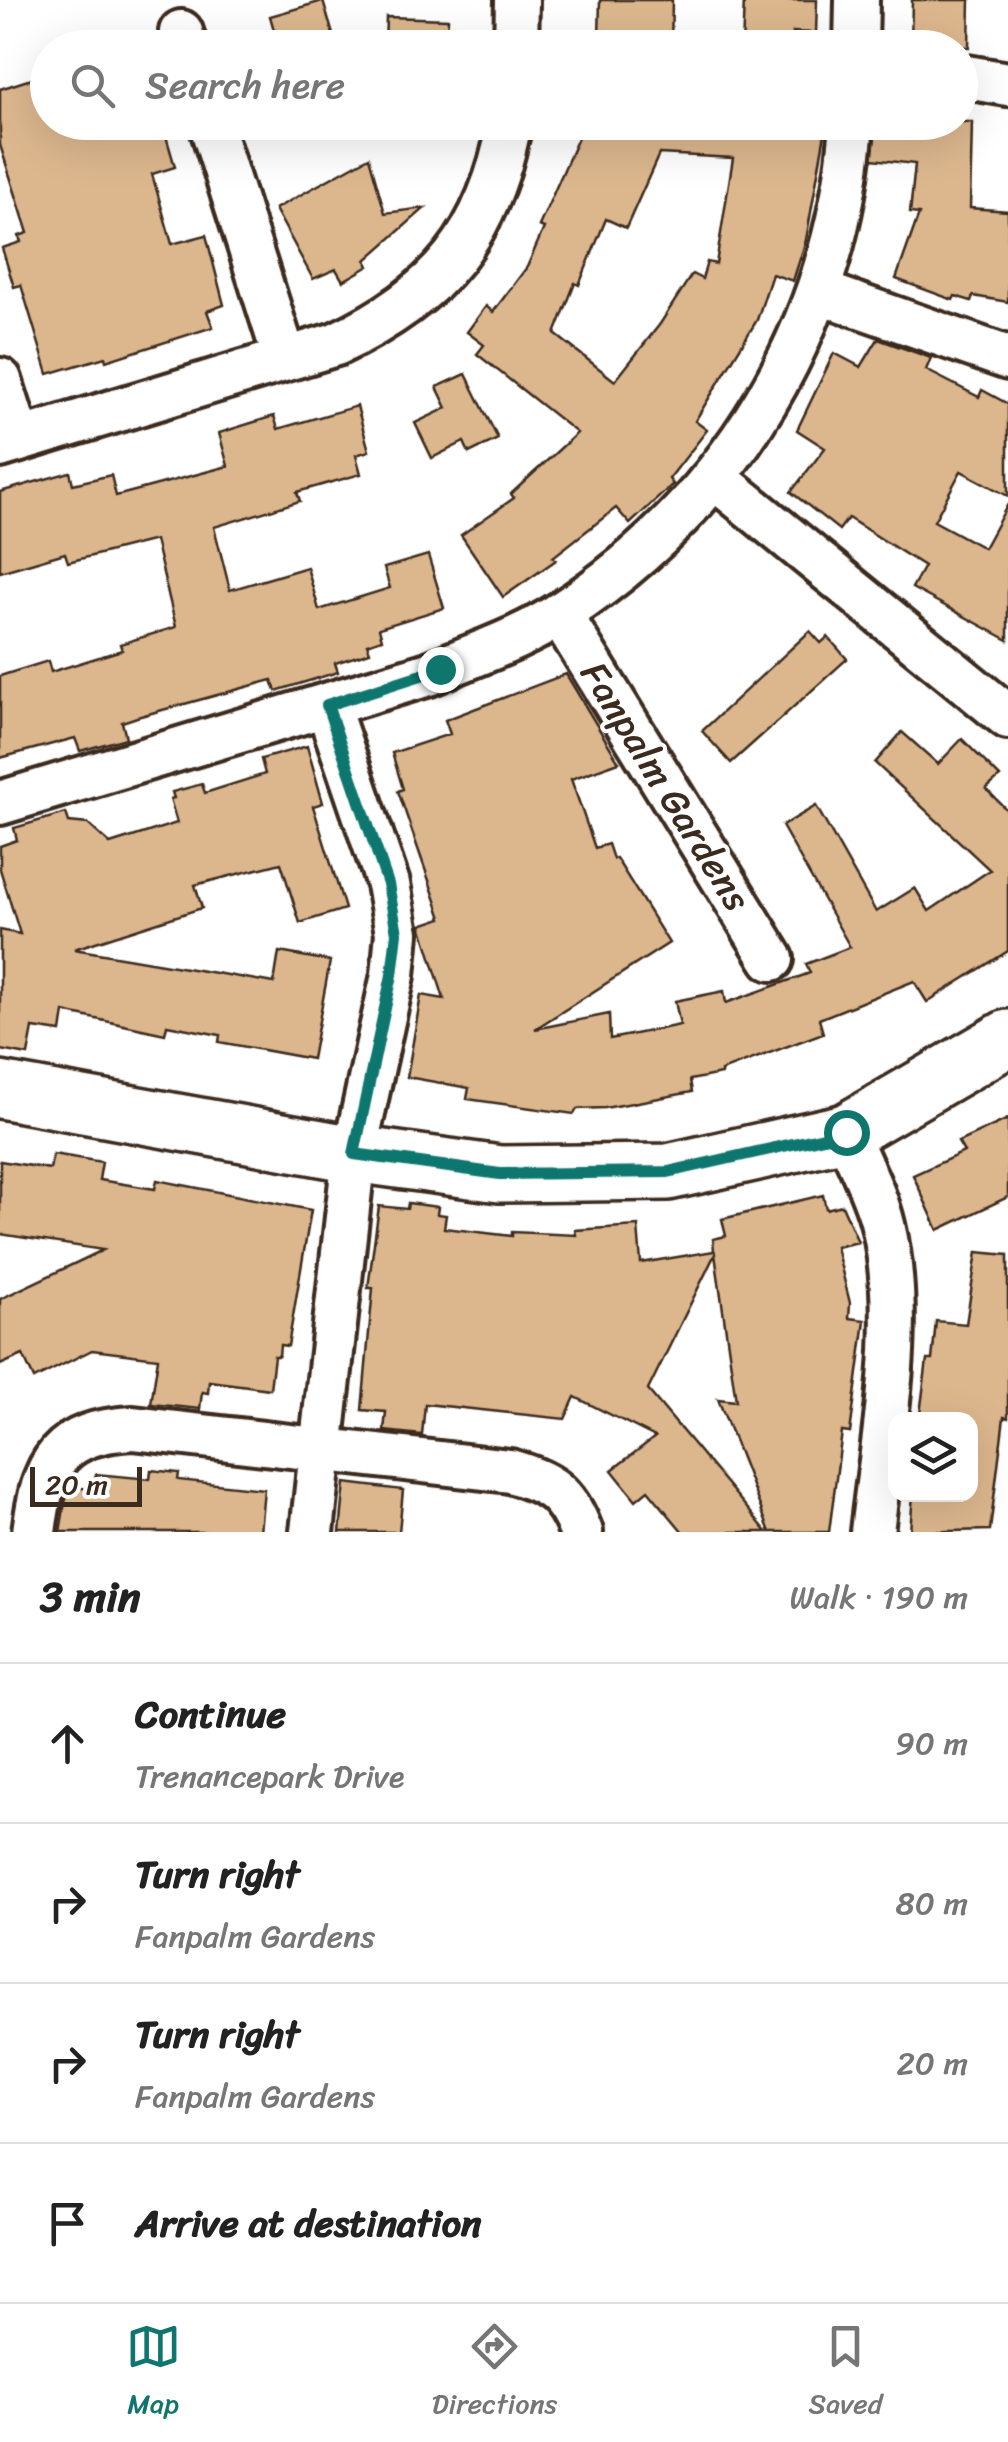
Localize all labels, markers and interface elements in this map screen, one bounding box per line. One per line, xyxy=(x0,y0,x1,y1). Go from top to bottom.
search box xyxy=(30,30,978,140)
text: Search here xyxy=(145,52,345,119)
icon: search xyxy=(65,58,120,113)
route end xyxy=(418,647,464,693)
street label: Fanpalm Gardens xyxy=(562,648,770,925)
route start xyxy=(824,1110,870,1156)
map controls xyxy=(888,1412,978,1502)
button: layers xyxy=(888,1412,978,1502)
text: 20 m xyxy=(45,1460,108,1509)
scale bar xyxy=(30,1462,142,1506)
text: 3 min xyxy=(40,1560,140,1634)
text: Walk · 190 m xyxy=(789,1569,968,1626)
text: Continue xyxy=(135,1681,286,1748)
text: 90 m xyxy=(895,1715,968,1772)
icon: ahead xyxy=(40,1716,95,1771)
text: Trenancepark Drive xyxy=(135,1748,404,1805)
text: Turn right xyxy=(135,1841,300,1908)
text: 80 m xyxy=(896,1875,968,1932)
icon: right xyxy=(40,1876,95,1931)
text: Fanpalm Gardens xyxy=(135,1908,375,1965)
text: Turn right xyxy=(135,2001,300,2068)
text: 20 m xyxy=(896,2035,968,2092)
icon: right xyxy=(40,2036,95,2091)
text: Fanpalm Gardens xyxy=(135,2068,375,2125)
text: Arrive at destination xyxy=(135,2190,482,2257)
icon: arrive xyxy=(40,2196,95,2251)
tab: Map xyxy=(126,2319,181,2428)
tab: Directions xyxy=(432,2319,557,2428)
tab: Saved xyxy=(809,2319,882,2428)

